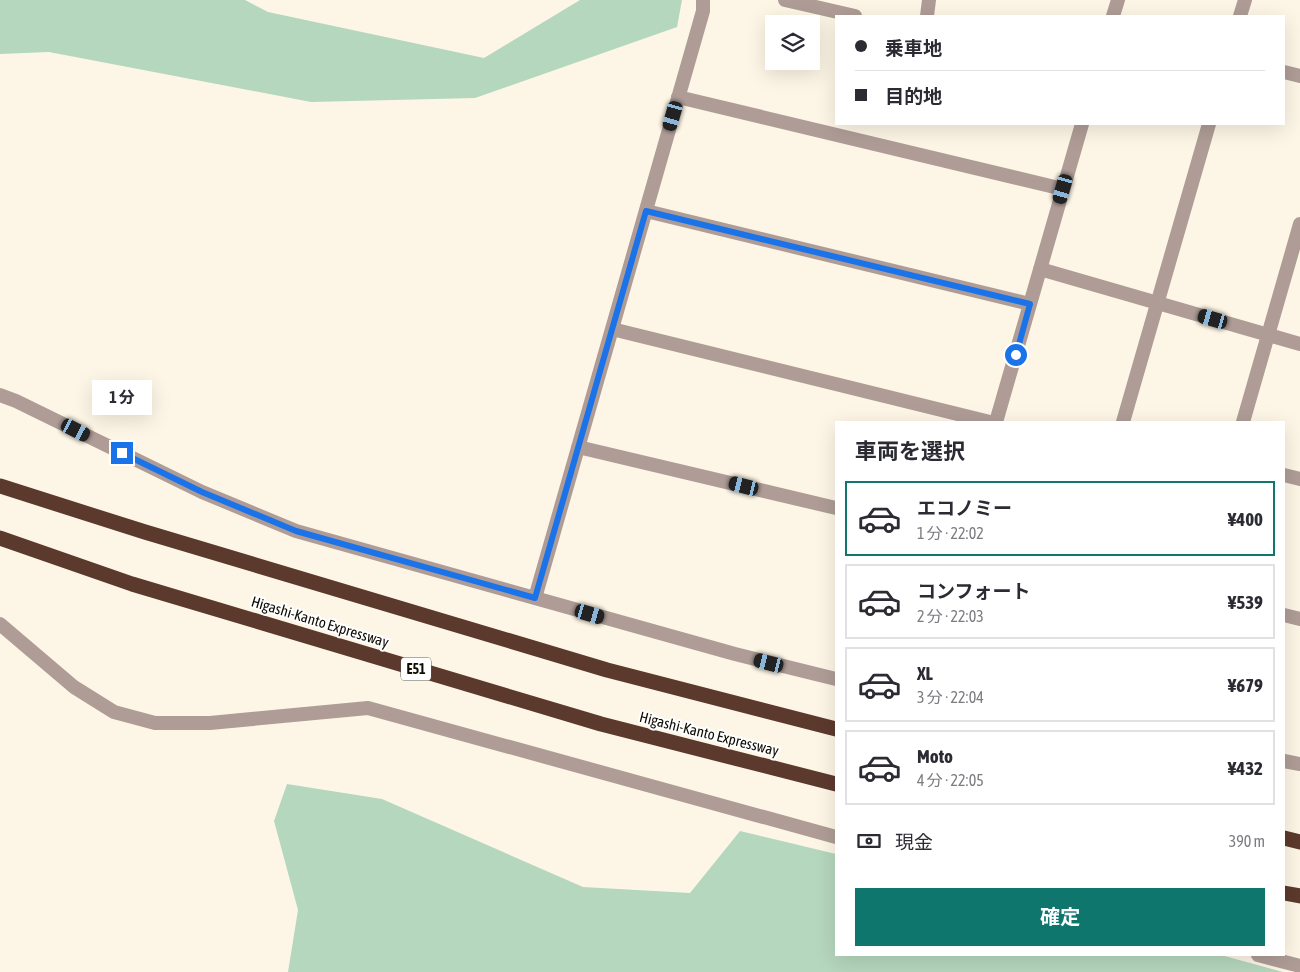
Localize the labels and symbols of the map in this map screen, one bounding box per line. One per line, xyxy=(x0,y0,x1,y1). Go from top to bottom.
car xyxy=(661,100,684,132)
car xyxy=(1051,173,1074,205)
car xyxy=(1196,308,1229,330)
route start xyxy=(1005,344,1027,366)
callout: 1 分 xyxy=(92,380,152,416)
car xyxy=(59,417,92,443)
route end xyxy=(111,442,133,464)
car xyxy=(727,475,760,497)
street label: Higashi-Kanto Expressway xyxy=(249,592,391,651)
car xyxy=(573,603,606,625)
car xyxy=(752,652,785,674)
road number: E51 xyxy=(401,658,431,681)
street label: Higashi-Kanto Expressway xyxy=(638,708,781,759)

